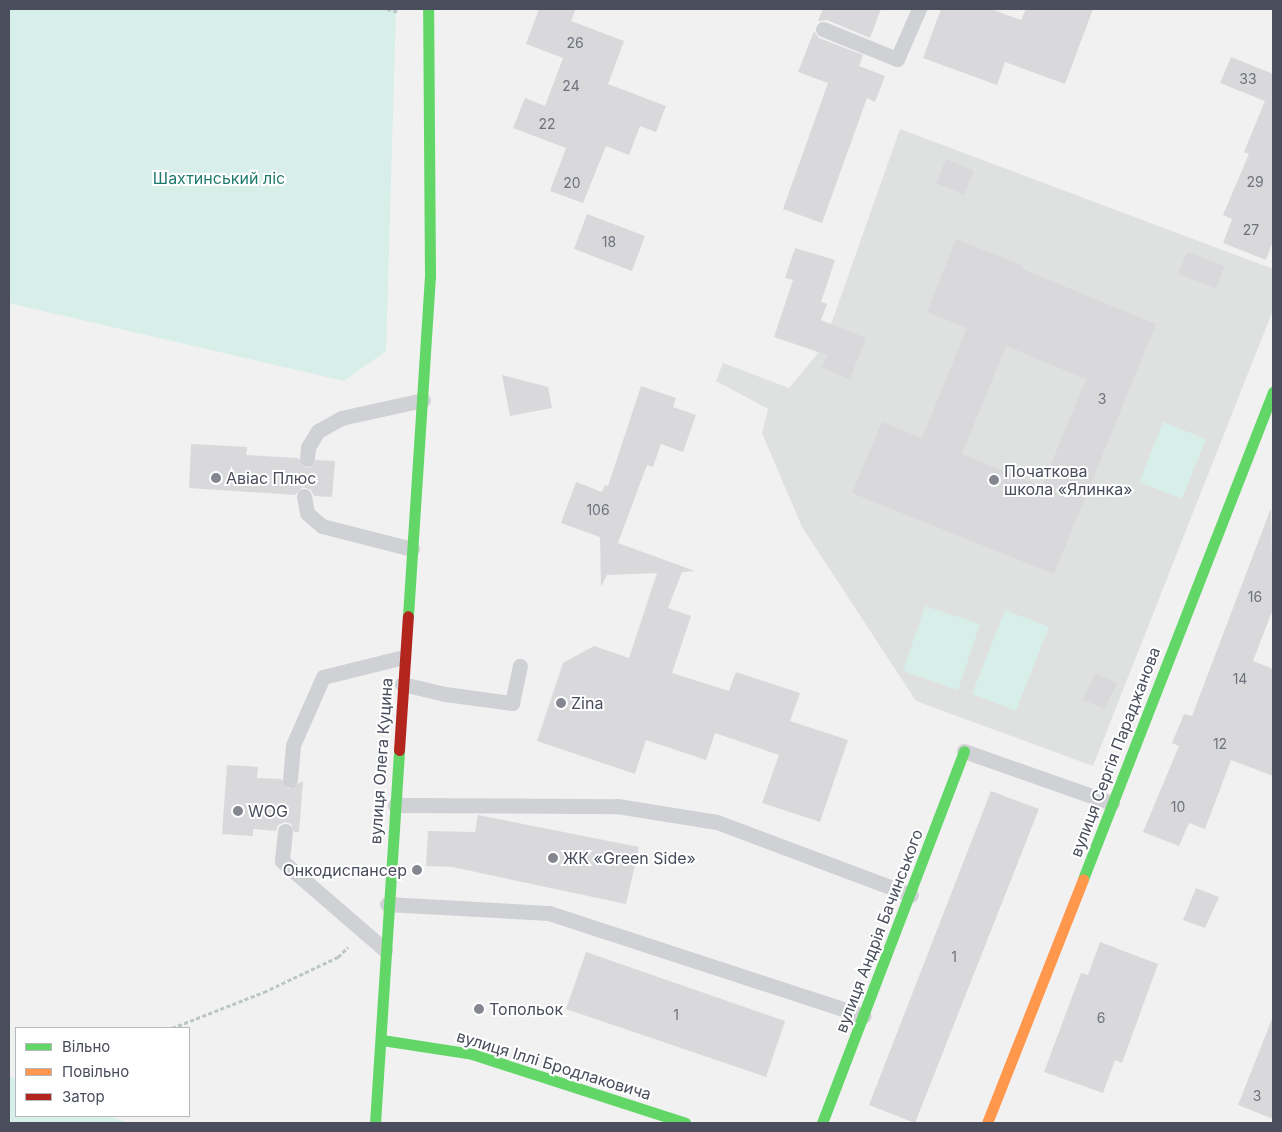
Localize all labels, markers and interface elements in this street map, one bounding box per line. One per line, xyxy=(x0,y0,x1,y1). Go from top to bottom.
house number: 26 xyxy=(566,35,584,51)
house number: 33 xyxy=(1239,71,1257,87)
house number: 24 xyxy=(562,78,580,94)
house number: 22 xyxy=(538,116,556,132)
park label: Шахтинський ліс xyxy=(153,168,285,188)
house number: 29 xyxy=(1246,174,1264,190)
house number: 20 xyxy=(563,175,581,191)
house number: 27 xyxy=(1243,222,1259,238)
house number: 18 xyxy=(602,234,616,250)
house number: 3 xyxy=(1098,391,1106,407)
place label: Початкова школа «Ялинка» xyxy=(1004,461,1132,499)
place label: Авіас Плюс xyxy=(226,468,316,488)
marker: Авіас Плюс xyxy=(210,472,222,484)
marker: Початкова школа «Ялинка» xyxy=(988,474,1000,486)
house number: 106 xyxy=(586,502,610,518)
house number: 16 xyxy=(1248,589,1262,605)
street label: вулиця Сергія Параджанова xyxy=(1066,644,1164,860)
house number: 14 xyxy=(1233,671,1247,687)
street label: вулиця Олега Куцина xyxy=(366,677,396,845)
place label: Zina xyxy=(571,693,603,713)
marker: Zina xyxy=(555,697,567,709)
house number: 12 xyxy=(1213,736,1227,752)
house number: 10 xyxy=(1171,799,1185,815)
place label: WOG xyxy=(248,801,288,821)
marker: WOG xyxy=(232,805,244,817)
street label: вулиця Андрія Бачинського xyxy=(831,827,927,1035)
place label: ЖК «Green Side» xyxy=(563,848,696,868)
marker: ЖК «Green Side» xyxy=(547,852,559,864)
place label: Онкодиспансер xyxy=(283,860,407,880)
marker: Онкодиспансер xyxy=(411,864,423,876)
house number: 1 xyxy=(951,949,957,965)
place label: Топольок xyxy=(489,999,563,1019)
marker: Топольок xyxy=(473,1003,485,1015)
house number: 1 xyxy=(673,1007,679,1023)
house number: 6 xyxy=(1097,1010,1105,1026)
street label: вулиця Іллі Бродлаковича xyxy=(454,1026,654,1104)
legend xyxy=(15,1027,190,1117)
text: Вільно xyxy=(62,1037,110,1056)
text: Повільно xyxy=(62,1062,129,1081)
text: Затор xyxy=(62,1087,105,1106)
house number: 3 xyxy=(1253,1088,1261,1104)

